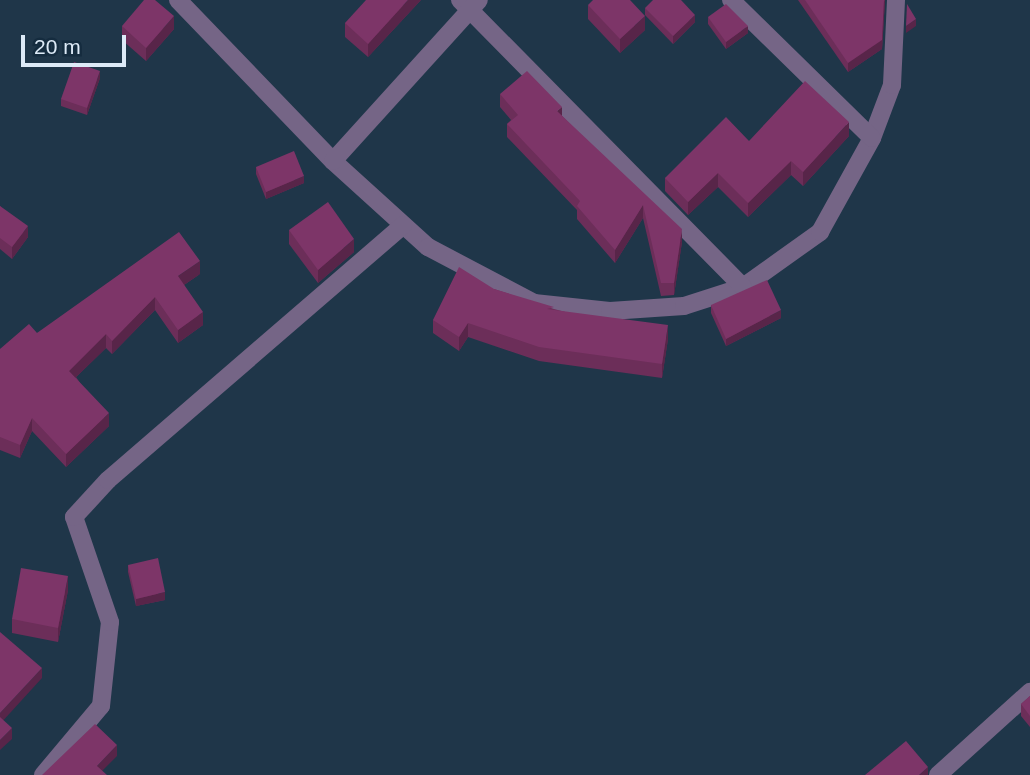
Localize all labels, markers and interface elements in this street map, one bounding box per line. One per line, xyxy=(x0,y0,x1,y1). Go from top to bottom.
scale bar xyxy=(24,21,130,65)
text: 20 m xyxy=(34,35,81,58)

